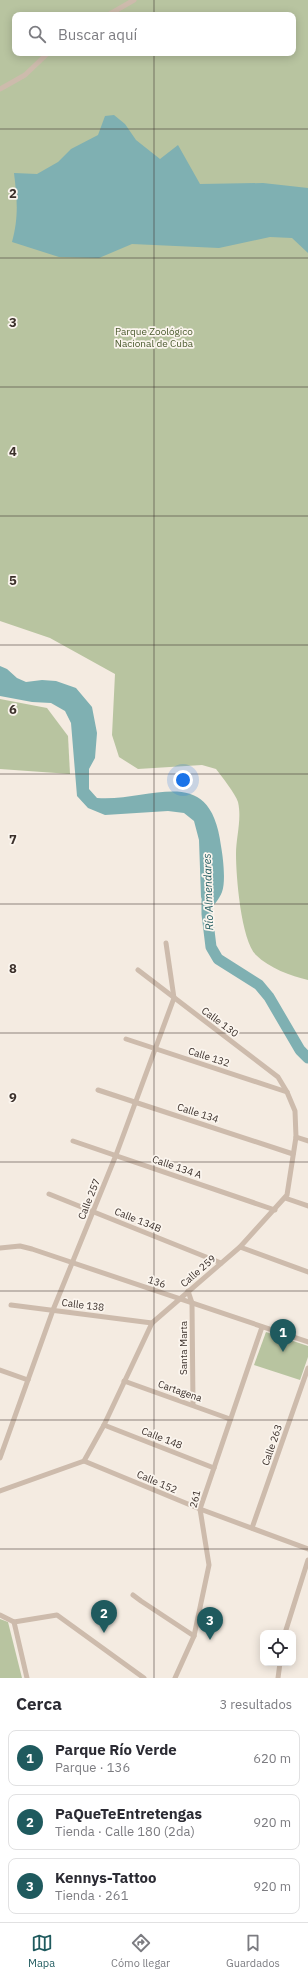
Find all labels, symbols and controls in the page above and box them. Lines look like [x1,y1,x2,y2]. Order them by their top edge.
search box [12,12,296,56]
icon: search [26,23,48,45]
text: Buscar aquí [58,25,137,44]
text: 2 [9,185,17,202]
text: 3 [9,314,17,331]
park label: Parque Zoológico Nacional de Cuba [115,325,194,350]
text: 4 [9,443,17,460]
text: 5 [9,572,17,589]
text: 6 [9,701,17,718]
your location [173,770,193,790]
text: 7 [9,831,17,848]
water label: Río Almendares [200,853,216,931]
text: 8 [9,960,17,977]
street label: Calle 130 [199,1004,241,1040]
street label: Calle 132 [187,1044,231,1070]
text: 9 [9,1089,17,1106]
street label: Calle 134 [176,1100,220,1126]
street label: Calle 134 A [151,1152,204,1182]
street label: Calle 257 [75,1177,103,1221]
street label: Calle 134B [113,1205,163,1235]
street label: Calle 259 [178,1252,218,1290]
street label: 136 [146,1273,168,1291]
street label: Calle 138 [61,1296,105,1314]
pin: 1 [270,1319,296,1352]
street label: Santa Marta [177,1320,190,1375]
street label: Cartagena [156,1377,204,1405]
street label: Calle 263 [259,1423,285,1467]
street label: Calle 148 [140,1424,184,1452]
street label: Calle 152 [135,1468,179,1496]
street label: 261 [187,1489,203,1509]
pin: 2 [91,1600,117,1633]
pin: 3 [197,1607,223,1640]
map controls [260,1630,296,1666]
button: locate [260,1630,296,1666]
text: Cerca [16,1693,62,1715]
text: 3 resultados [219,1696,292,1713]
text: Parque Río Verde [55,1740,177,1759]
text: 1 [26,1750,34,1767]
text: 620 m [253,1750,291,1767]
text: Parque · 136 [55,1759,130,1776]
text: PaQueTeEntretengas [55,1804,202,1823]
text: 2 [26,1814,34,1831]
text: 920 m [253,1814,291,1831]
text: Tienda · Calle 180 (2da) [55,1823,195,1840]
text: Kennys-Tattoo [55,1868,157,1887]
text: 3 [26,1878,34,1895]
text: 920 m [253,1878,291,1895]
text: Tienda · 261 [55,1887,128,1904]
tab: Mapa [28,1932,55,1970]
tab: Cómo llegar [111,1932,170,1970]
tab: Guardados [226,1932,280,1970]

